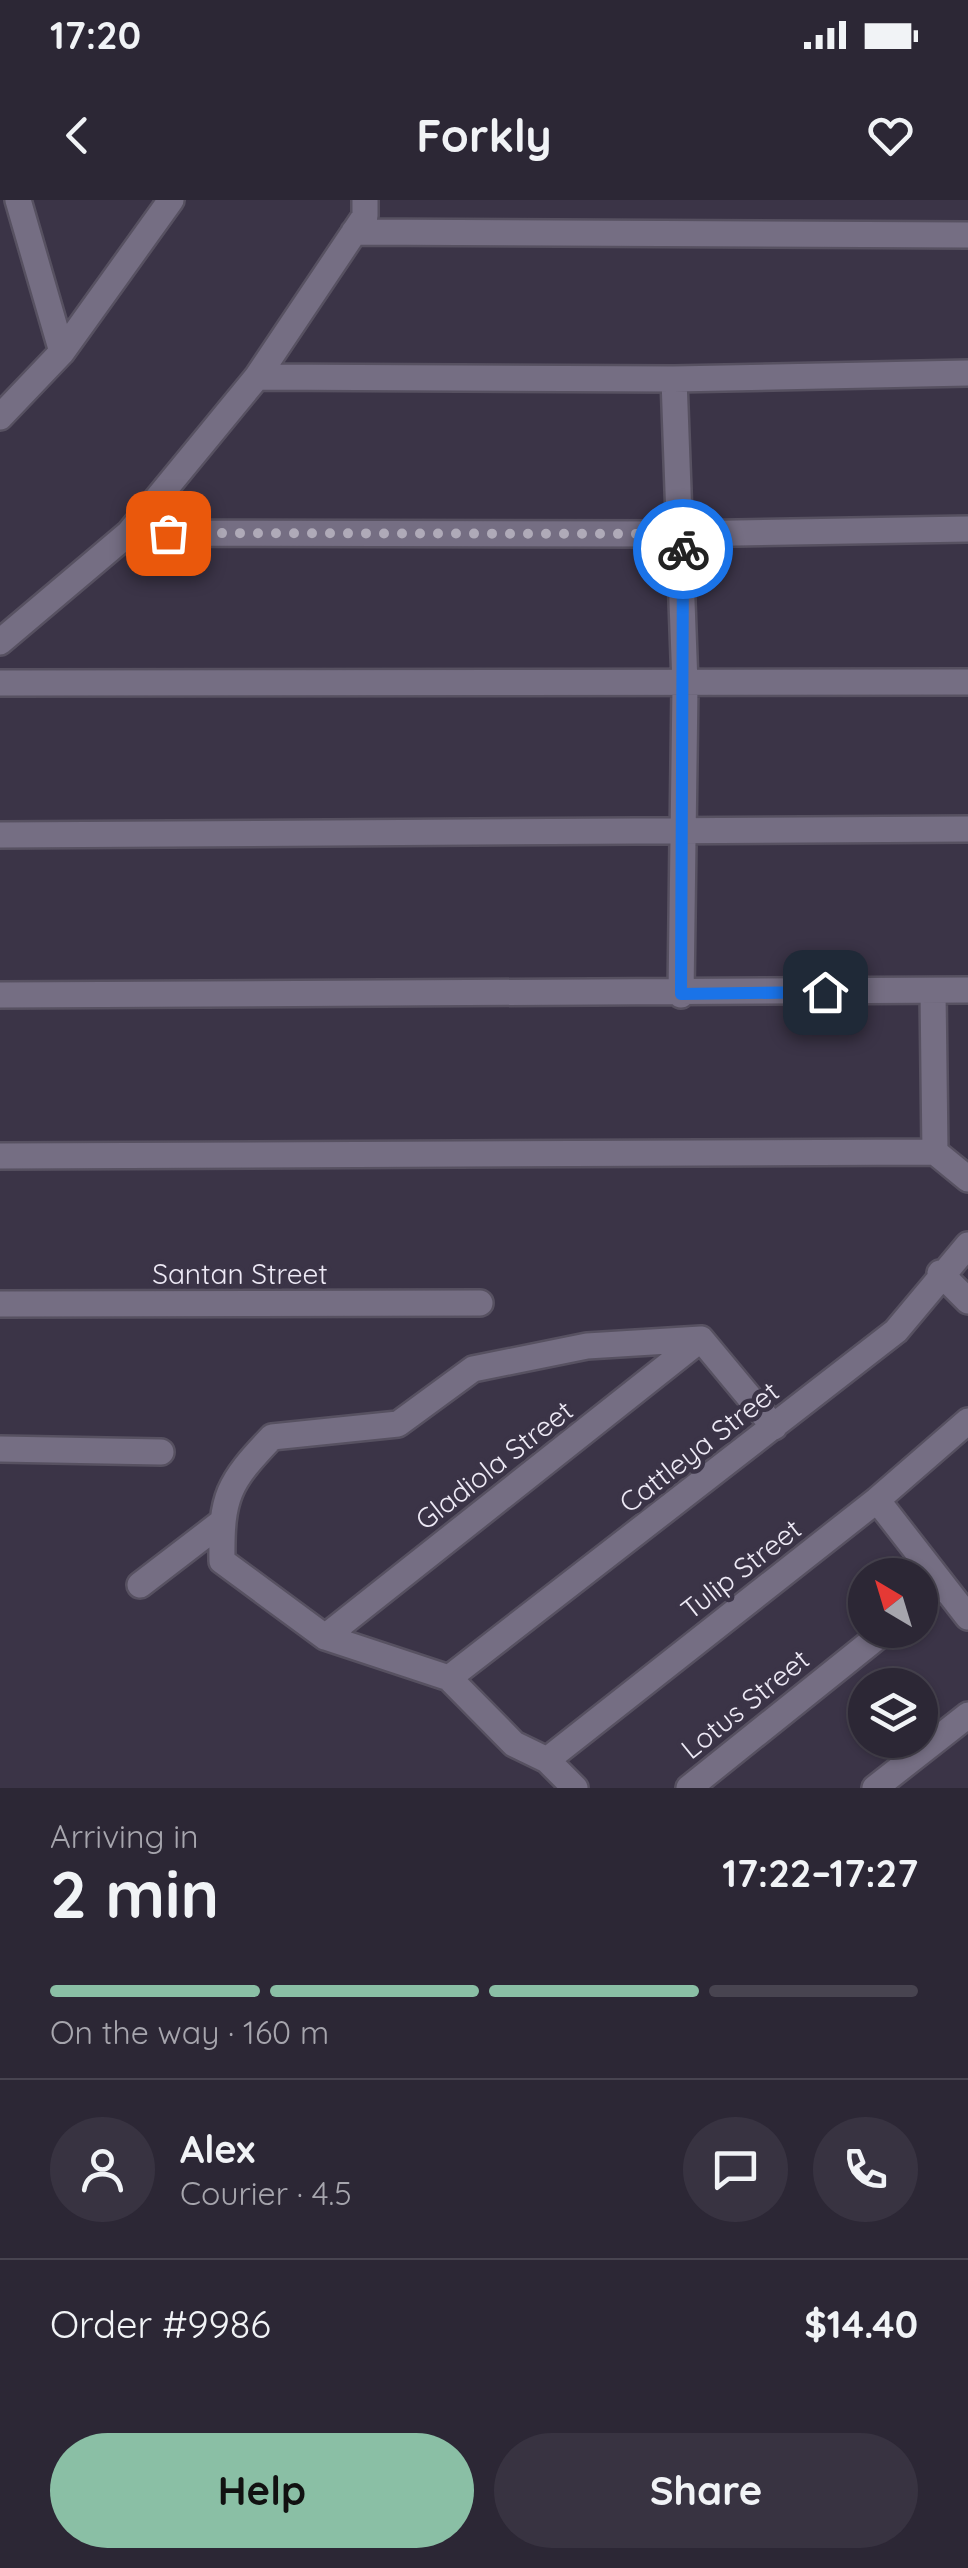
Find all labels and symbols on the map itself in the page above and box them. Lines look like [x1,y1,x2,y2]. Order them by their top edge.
pin [126,491,211,576]
courier [633,499,733,599]
pin [783,950,868,1035]
street label: Santan Street [152,1256,328,1291]
street label: Cattleya Street [612,1373,786,1520]
street label: Gladiola Street [408,1392,579,1537]
street label: Tulip Street [674,1511,808,1626]
north arrow [848,1558,938,1648]
street label: Lotus Street [674,1641,816,1766]

